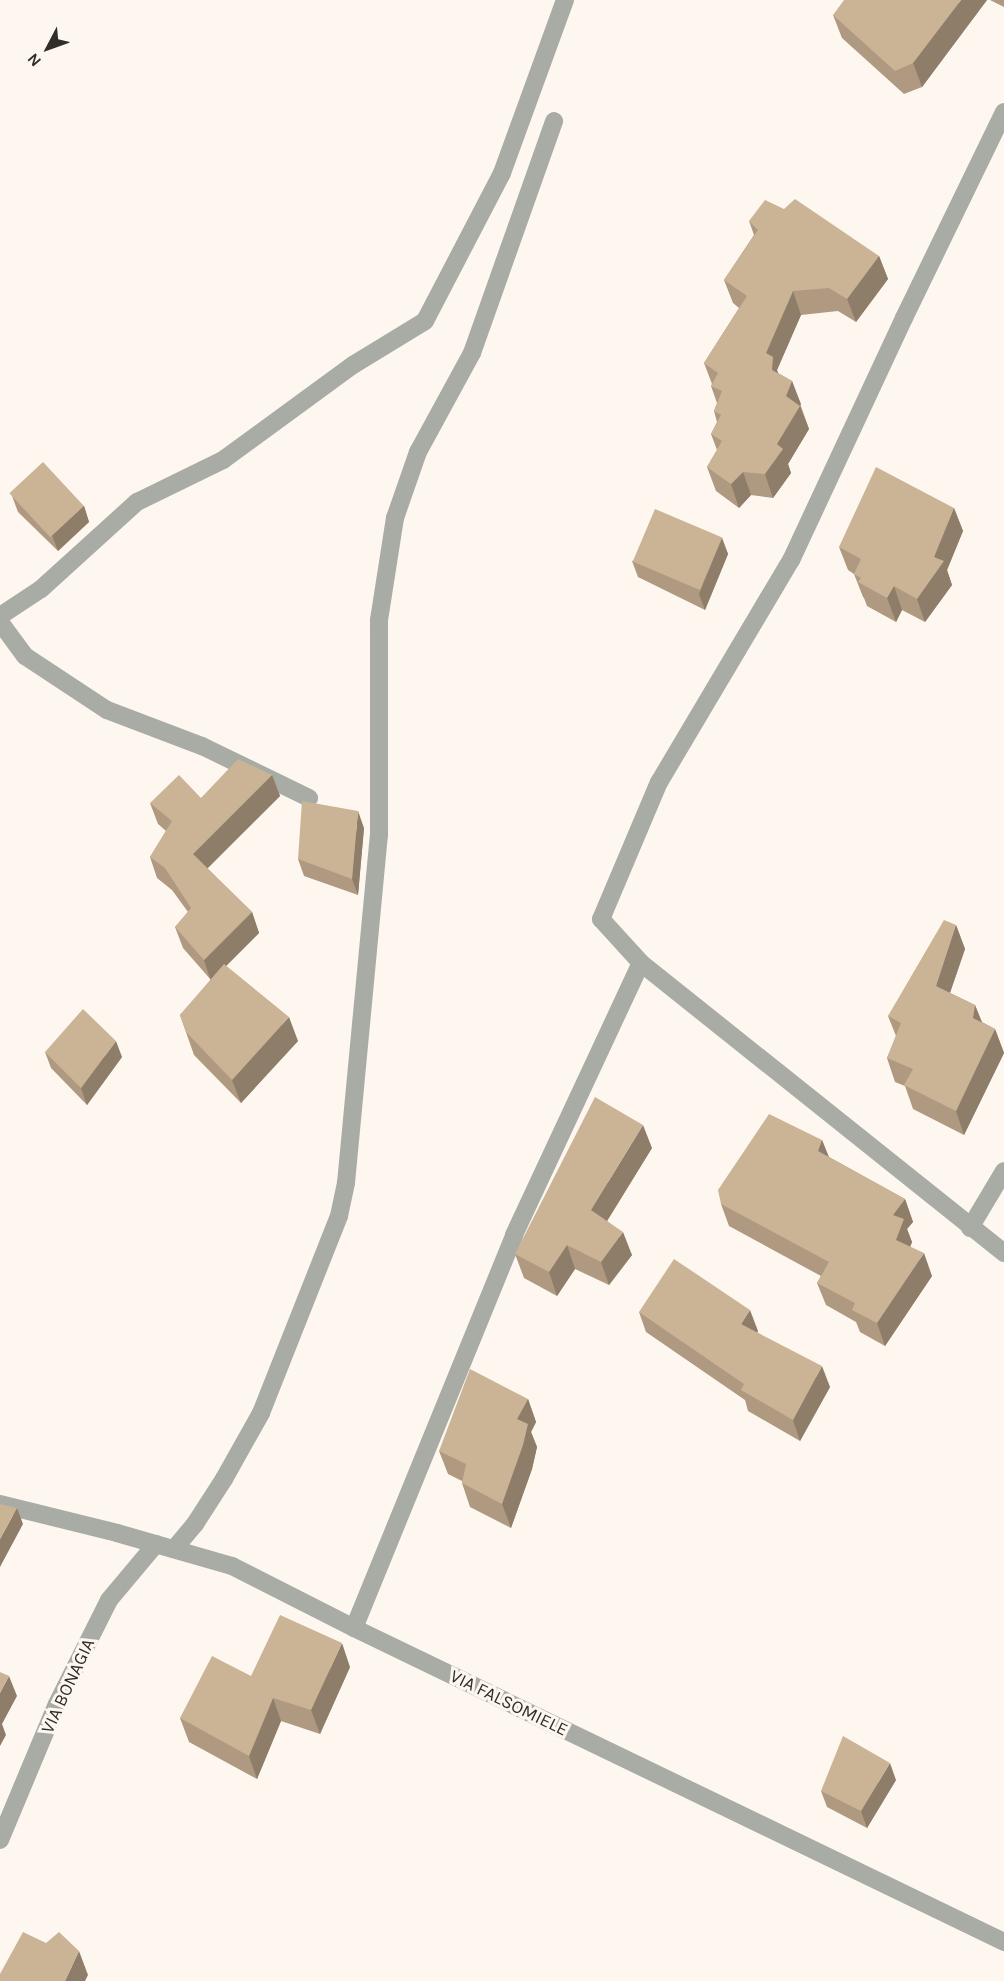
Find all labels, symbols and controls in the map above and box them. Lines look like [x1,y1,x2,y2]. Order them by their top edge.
north arrow [18,18,78,78]
text: N [23,50,45,71]
street label: VIA BONAGIA [37,1635,99,1737]
street label: VIA FALSOMIELE [447,1665,571,1741]

